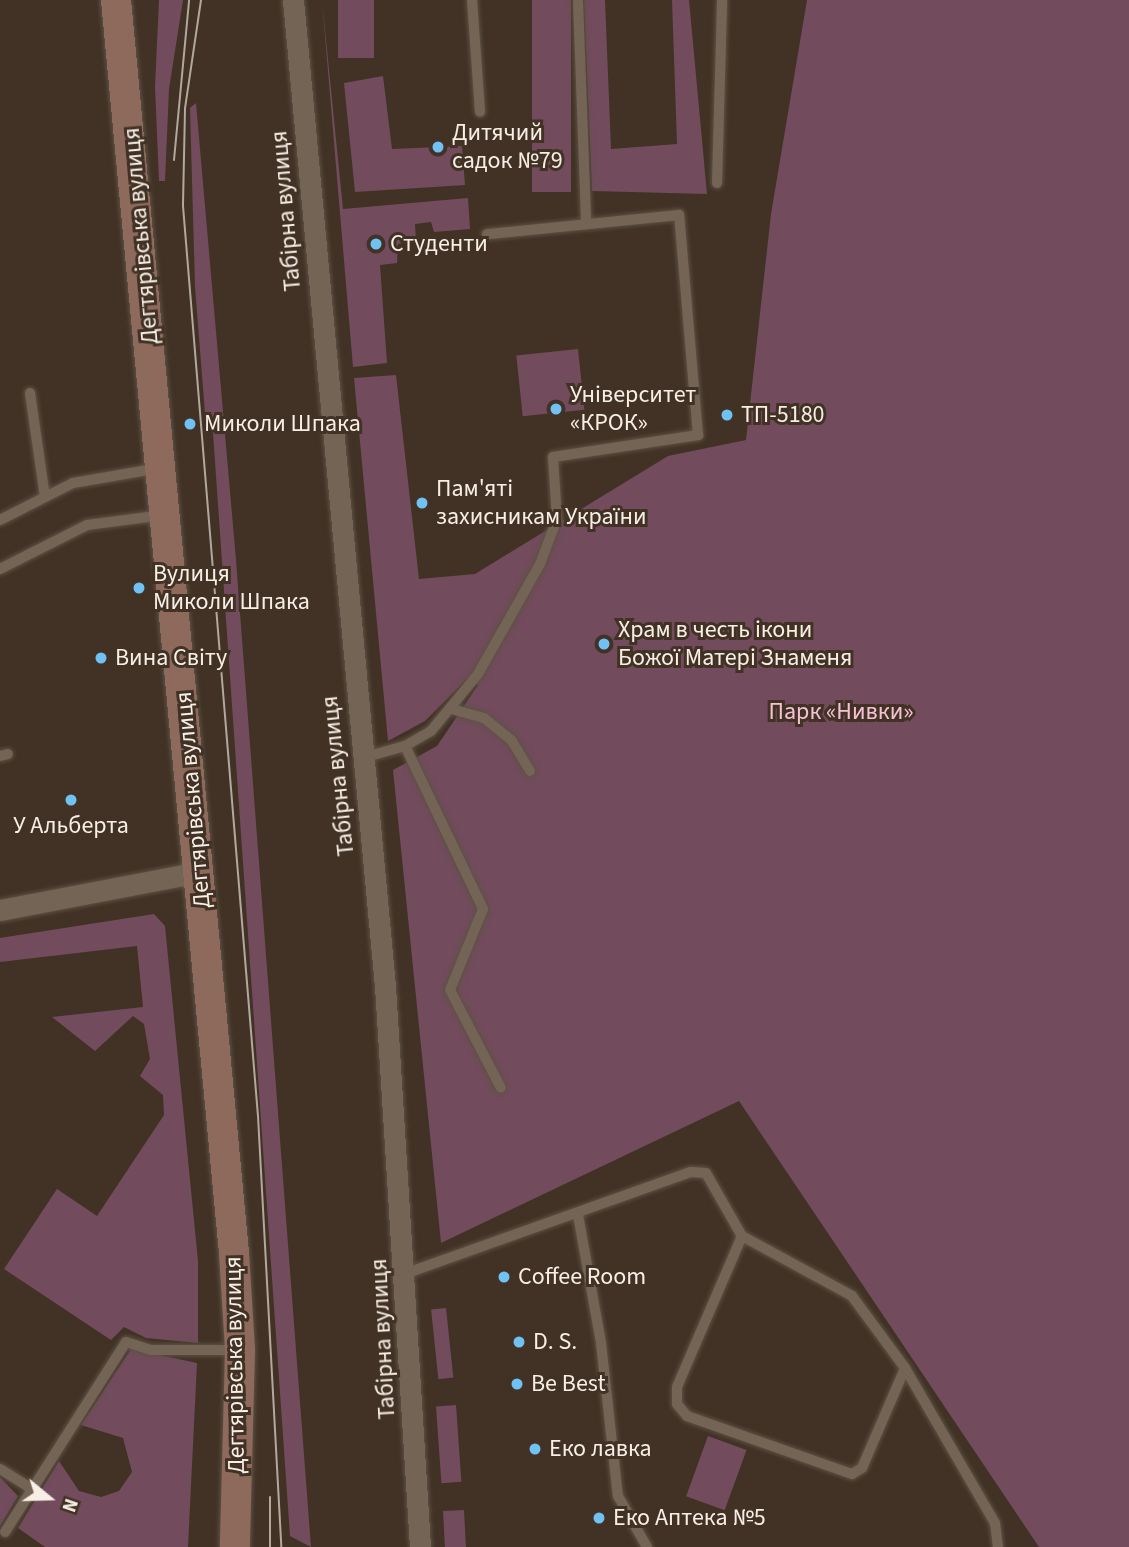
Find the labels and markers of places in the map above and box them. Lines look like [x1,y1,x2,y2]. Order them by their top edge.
place label: Дитячий садок №79 [452,119,563,175]
marker: Дитячий садок №79 [430,139,446,155]
place label: Студенти [390,230,488,258]
marker: Студенти [368,236,384,252]
place label: Університет «КРОК» [570,381,696,437]
marker: Університет «КРОК» [548,401,564,417]
place label: ТП-5180 [741,401,825,429]
marker: ТП-5180 [719,407,735,423]
place label: Миколи Шпака [204,410,361,438]
marker: Миколи Шпака [182,416,198,432]
place label: Пам'яті захисникам України [436,475,647,531]
marker: Пам'яті захисникам України [414,495,430,511]
place label: Вулиця Миколи Шпака [153,560,310,616]
marker: Вулиця Миколи Шпака [131,580,147,596]
place label: Храм в честь ікони Божої Матері Знаменя [618,616,852,672]
marker: Храм в честь ікони Божої Матері Знаменя [596,636,612,652]
place label: Вина Світу [115,644,227,672]
marker: Вина Світу [93,650,109,666]
marker: У Альберта [63,792,79,808]
place label: У Альберта [13,812,129,840]
place label: Coffee Room [518,1263,646,1291]
marker: Coffee Room [496,1269,512,1285]
place label: D. S. [533,1328,577,1356]
marker: D. S. [511,1334,527,1350]
place label: Be Best [531,1370,606,1398]
marker: Be Best [509,1376,525,1392]
place label: Еко лавка [549,1435,652,1463]
marker: Еко лавка [527,1441,543,1457]
place label: Еко Аптека №5 [613,1504,766,1532]
marker: Еко Аптека №5 [591,1510,607,1526]

